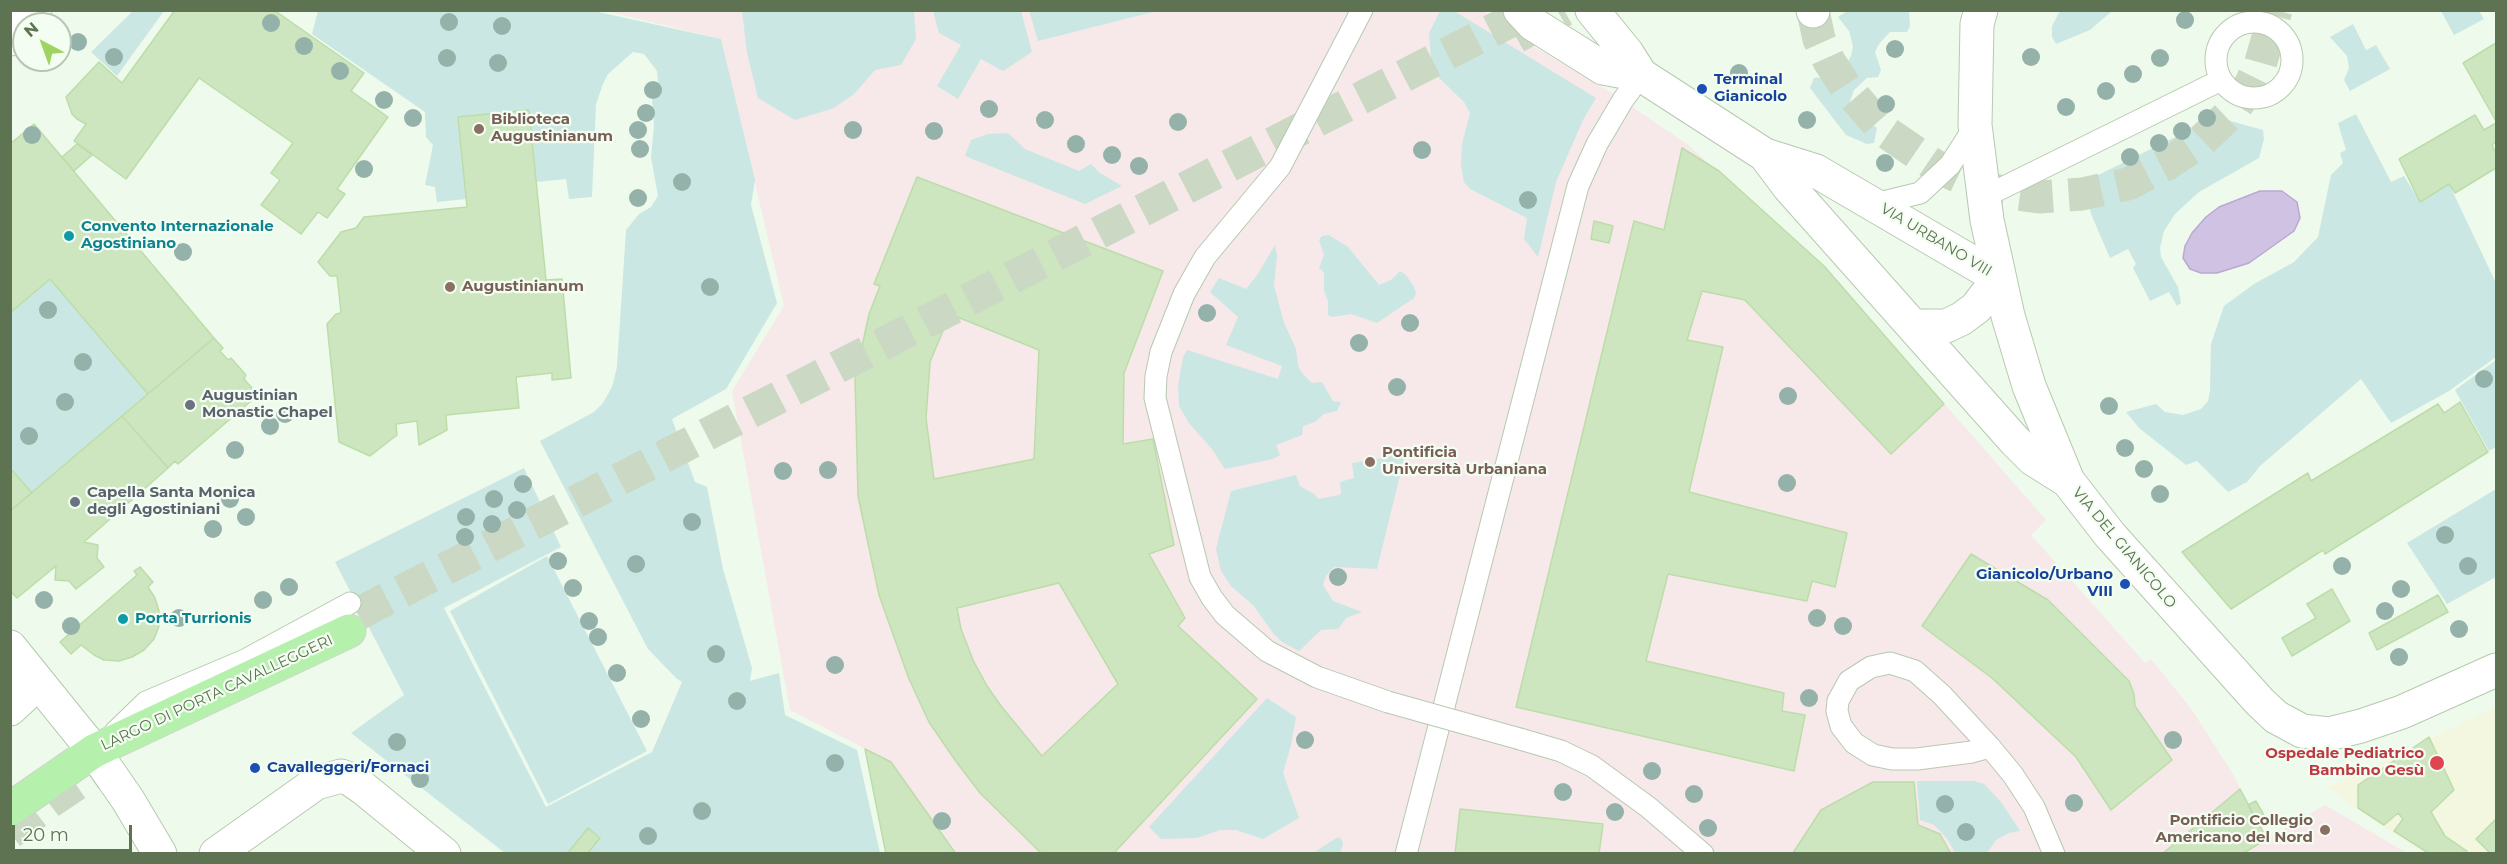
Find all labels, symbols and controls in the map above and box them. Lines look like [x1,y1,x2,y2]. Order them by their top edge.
north arrow [12,12,72,72]
text: N [20,18,42,41]
place label: Terminal Gianicolo [1714,71,1787,106]
marker: Terminal Gianicolo [1695,82,1709,96]
place label: Biblioteca Augustinianum [491,111,613,146]
marker: Biblioteca Augustinianum [472,122,486,136]
street label: VIA URBANO VIII [1877,200,1995,280]
place label: Convento Internazionale Agostiniano [81,218,274,253]
marker: Convento Internazionale Agostiniano [62,229,76,243]
place label: Augustinianum [462,278,584,296]
marker: Augustinianum [443,280,457,294]
place label: Augustinian Monastic Chapel [202,387,333,422]
marker: Augustinian Monastic Chapel [183,398,197,412]
place label: Pontificia Università Urbaniana [1382,444,1547,479]
marker: Pontificia Università Urbaniana [1363,455,1377,469]
place label: Capella Santa Monica degli Agostiniani [87,484,256,519]
street label: VIA DEL GIANICOLO [2068,484,2180,612]
marker: Capella Santa Monica degli Agostiniani [68,495,82,509]
place label: Gianicolo/Urbano VIII [1976,566,2113,601]
marker: Gianicolo/Urbano VIII [2118,577,2132,591]
place label: Porta Turrionis [135,610,251,628]
marker: Porta Turrionis [116,612,130,626]
street label: LARGO DI PORTA CAVALLEGGERI [98,631,336,755]
place label: Ospedale Pediatrico Bambino Gesù [2265,745,2424,780]
marker: Ospedale Pediatrico Bambino Gesù [2428,754,2446,772]
place label: Cavalleggeri/Fornaci [267,759,429,777]
marker: Cavalleggeri/Fornaci [248,761,262,775]
place label: Pontificio Collegio Americano del Nord [2155,812,2313,847]
scale bar [15,813,135,851]
marker: Pontificio Collegio Americano del Nord [2318,823,2332,837]
text: 20 m [23,824,69,846]

